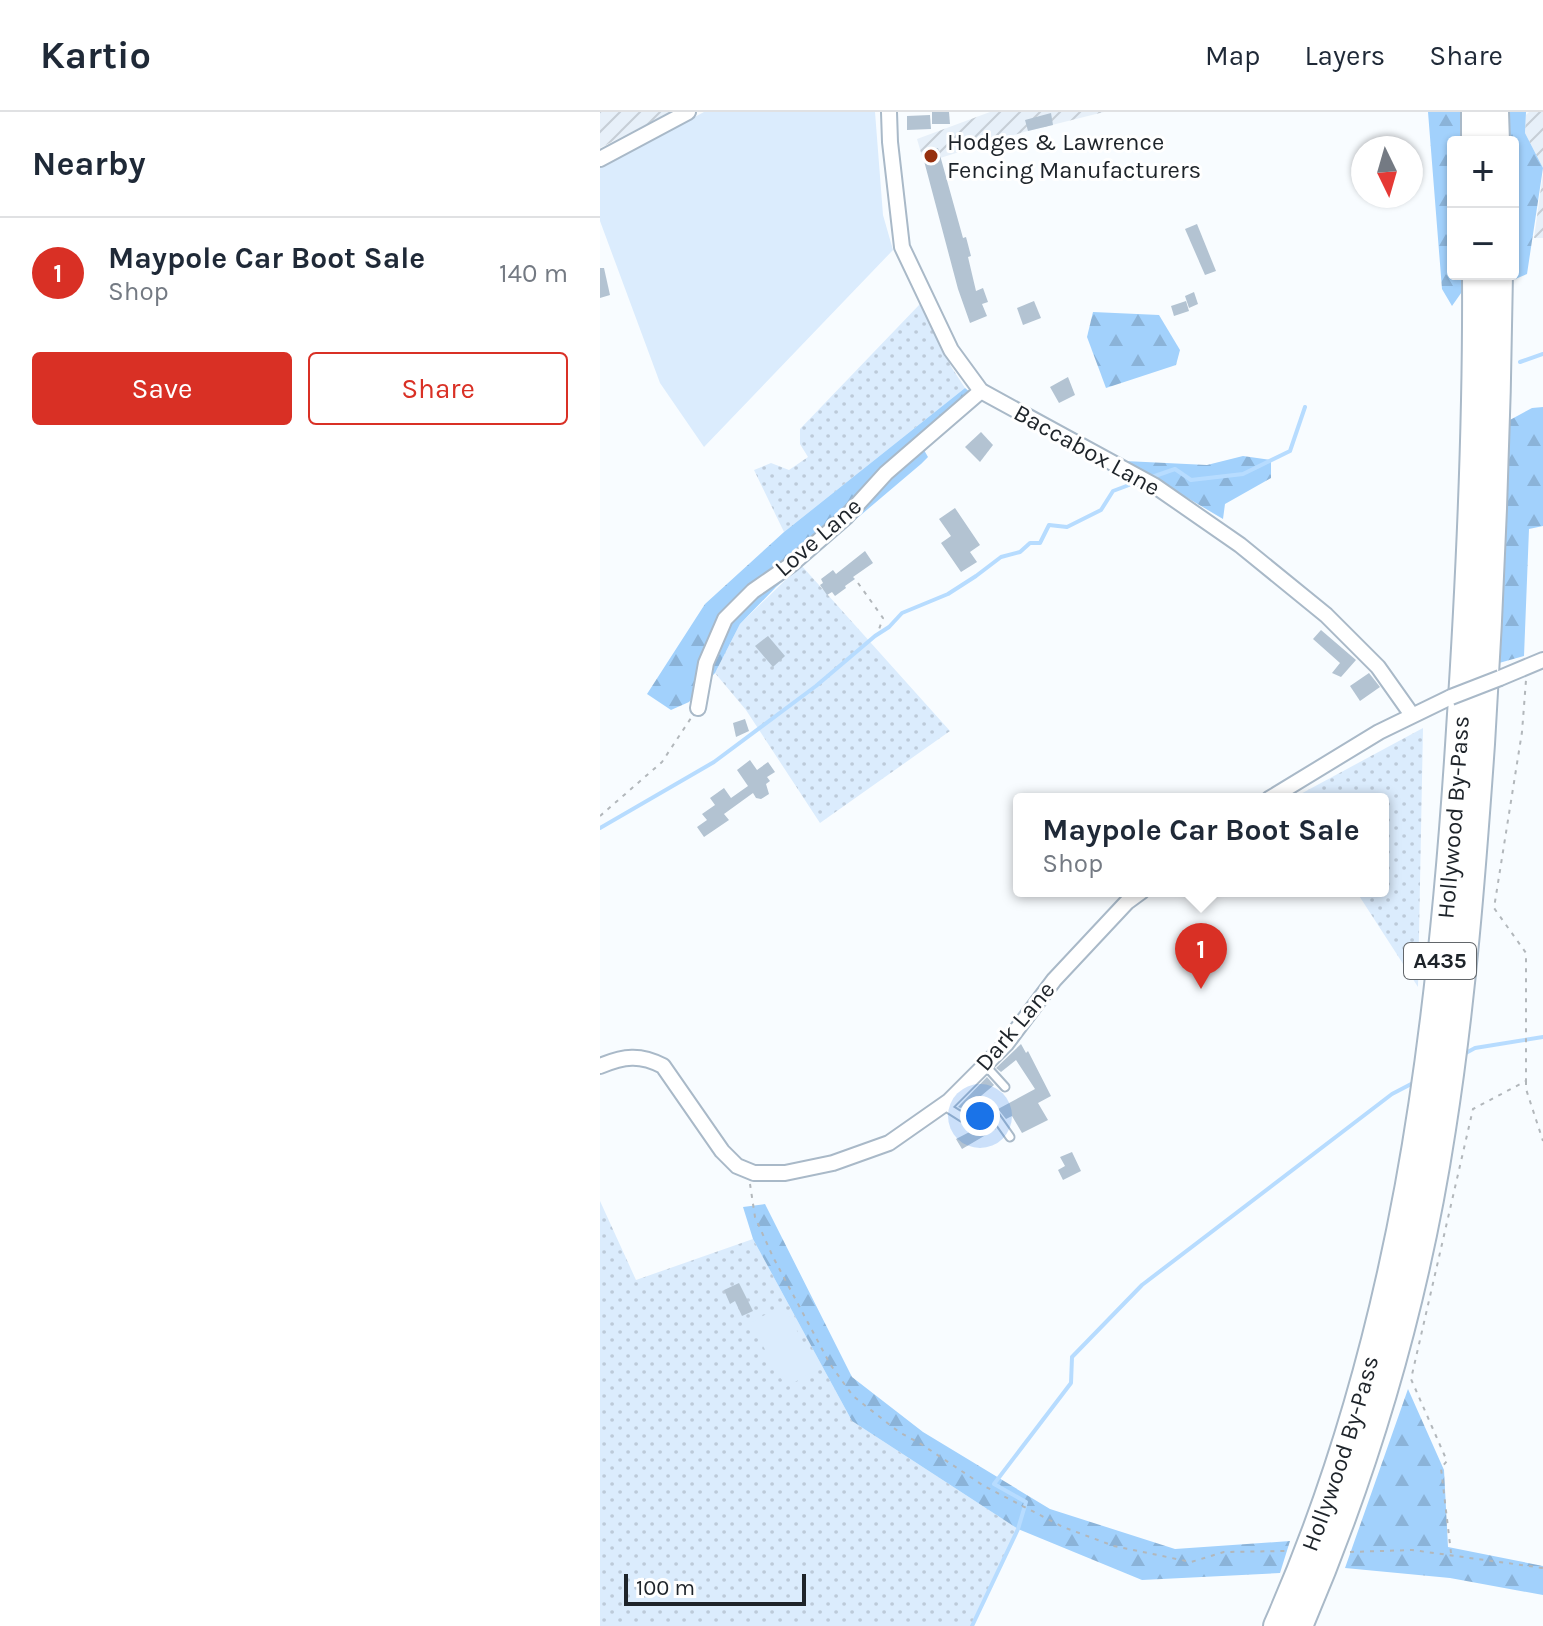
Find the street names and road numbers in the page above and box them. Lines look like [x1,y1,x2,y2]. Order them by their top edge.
street label: Baccabox Lane [1009,398,1165,502]
street label: Love Lane [769,492,867,582]
street label: Hollywood By-Pass [1431,715,1475,920]
road number: A435 [1404,943,1476,979]
street label: Dark Lane [969,976,1061,1076]
street label: Hollywood By-Pass [1295,1353,1384,1555]

